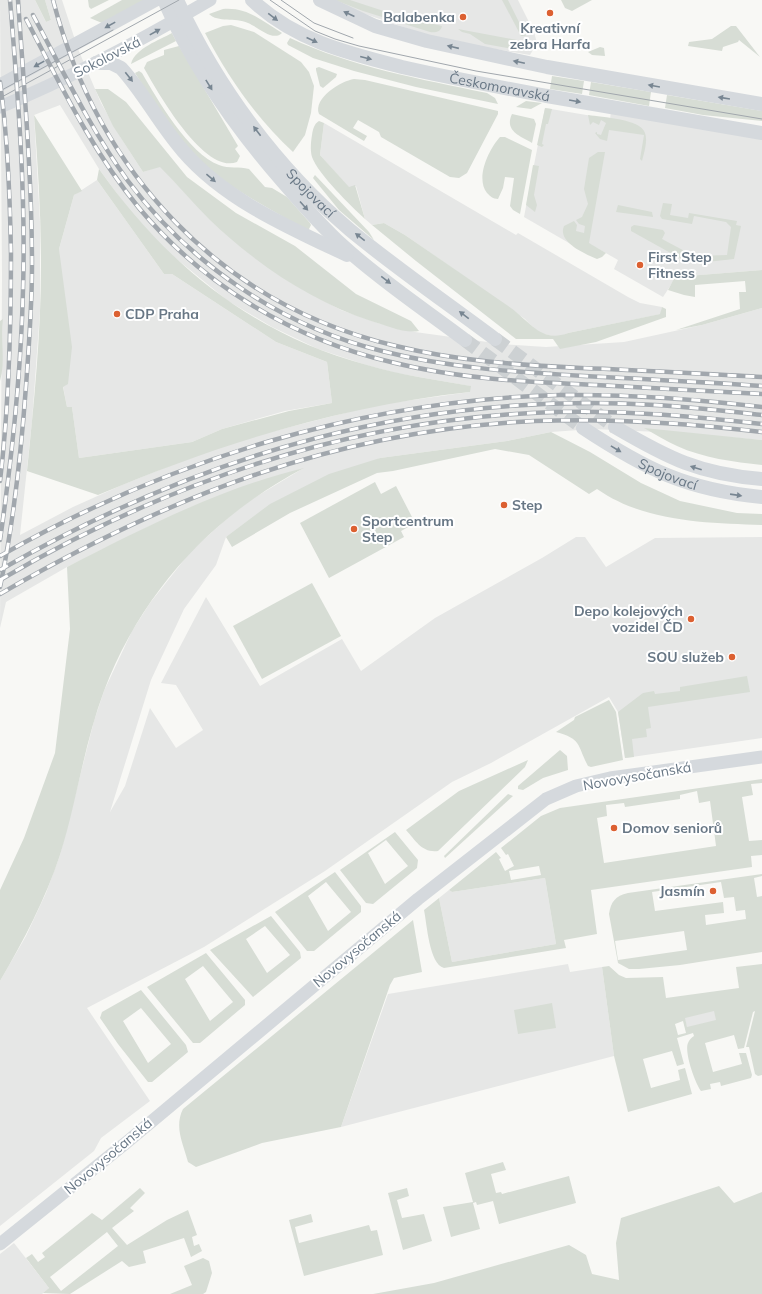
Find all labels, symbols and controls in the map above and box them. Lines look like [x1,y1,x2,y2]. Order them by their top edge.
place label: Balabenka [383,8,455,26]
marker: Kreativní zebra Harfa [545,8,555,18]
one-way arrow [343,11,355,17]
marker: Balabenka [458,12,468,22]
one-way arrow [267,13,278,22]
place label: Kreativní zebra Harfa [510,19,590,53]
one-way arrow [104,22,115,29]
one-way arrow [149,28,161,35]
street label: Sokolovská [70,32,144,82]
one-way arrow [306,37,318,43]
one-way arrow [446,43,459,49]
one-way arrow [360,55,372,61]
one-way arrow [513,58,525,64]
one-way arrow [33,60,45,67]
street label: Českomoravská [448,68,552,105]
one-way arrow [124,72,133,83]
one-way arrow [206,79,213,91]
one-way arrow [648,83,660,89]
one-way arrow [718,95,730,101]
one-way arrow [569,98,582,104]
one-way arrow [253,126,261,137]
street label: Spojovací [282,165,339,222]
one-way arrow [205,173,216,182]
one-way arrow [299,201,309,211]
one-way arrow [354,233,365,241]
place label: First Step Fitness [648,248,712,282]
marker: First Step Fitness [635,260,645,270]
one-way arrow [380,276,391,284]
place label: CDP Praha [125,305,199,323]
marker: CDP Praha [112,309,122,319]
one-way arrow [458,311,469,320]
one-way arrow [610,446,622,453]
street label: Spojovací [635,454,700,494]
one-way arrow [690,465,702,471]
one-way arrow [730,492,742,498]
place label: Step [512,496,543,514]
marker: Step [499,500,509,510]
place label: Sportcentrum Step [362,512,454,546]
marker: Sportcentrum Step [349,524,359,534]
place label: Depo kolejových vozidel ČD [574,602,683,636]
marker: Depo kolejových vozidel ČD [686,614,696,624]
place label: SOU služeb [647,648,724,666]
marker: SOU služeb [727,652,737,662]
street label: Novovysočanská [582,758,692,794]
place label: Domov seniorů [622,819,722,837]
marker: Domov seniorů [609,823,619,833]
place label: Jasmín [660,882,705,900]
marker: Jasmín [708,886,718,896]
street label: Novovysočanská [309,907,405,991]
street label: Novovysočanská [60,1114,156,1198]

